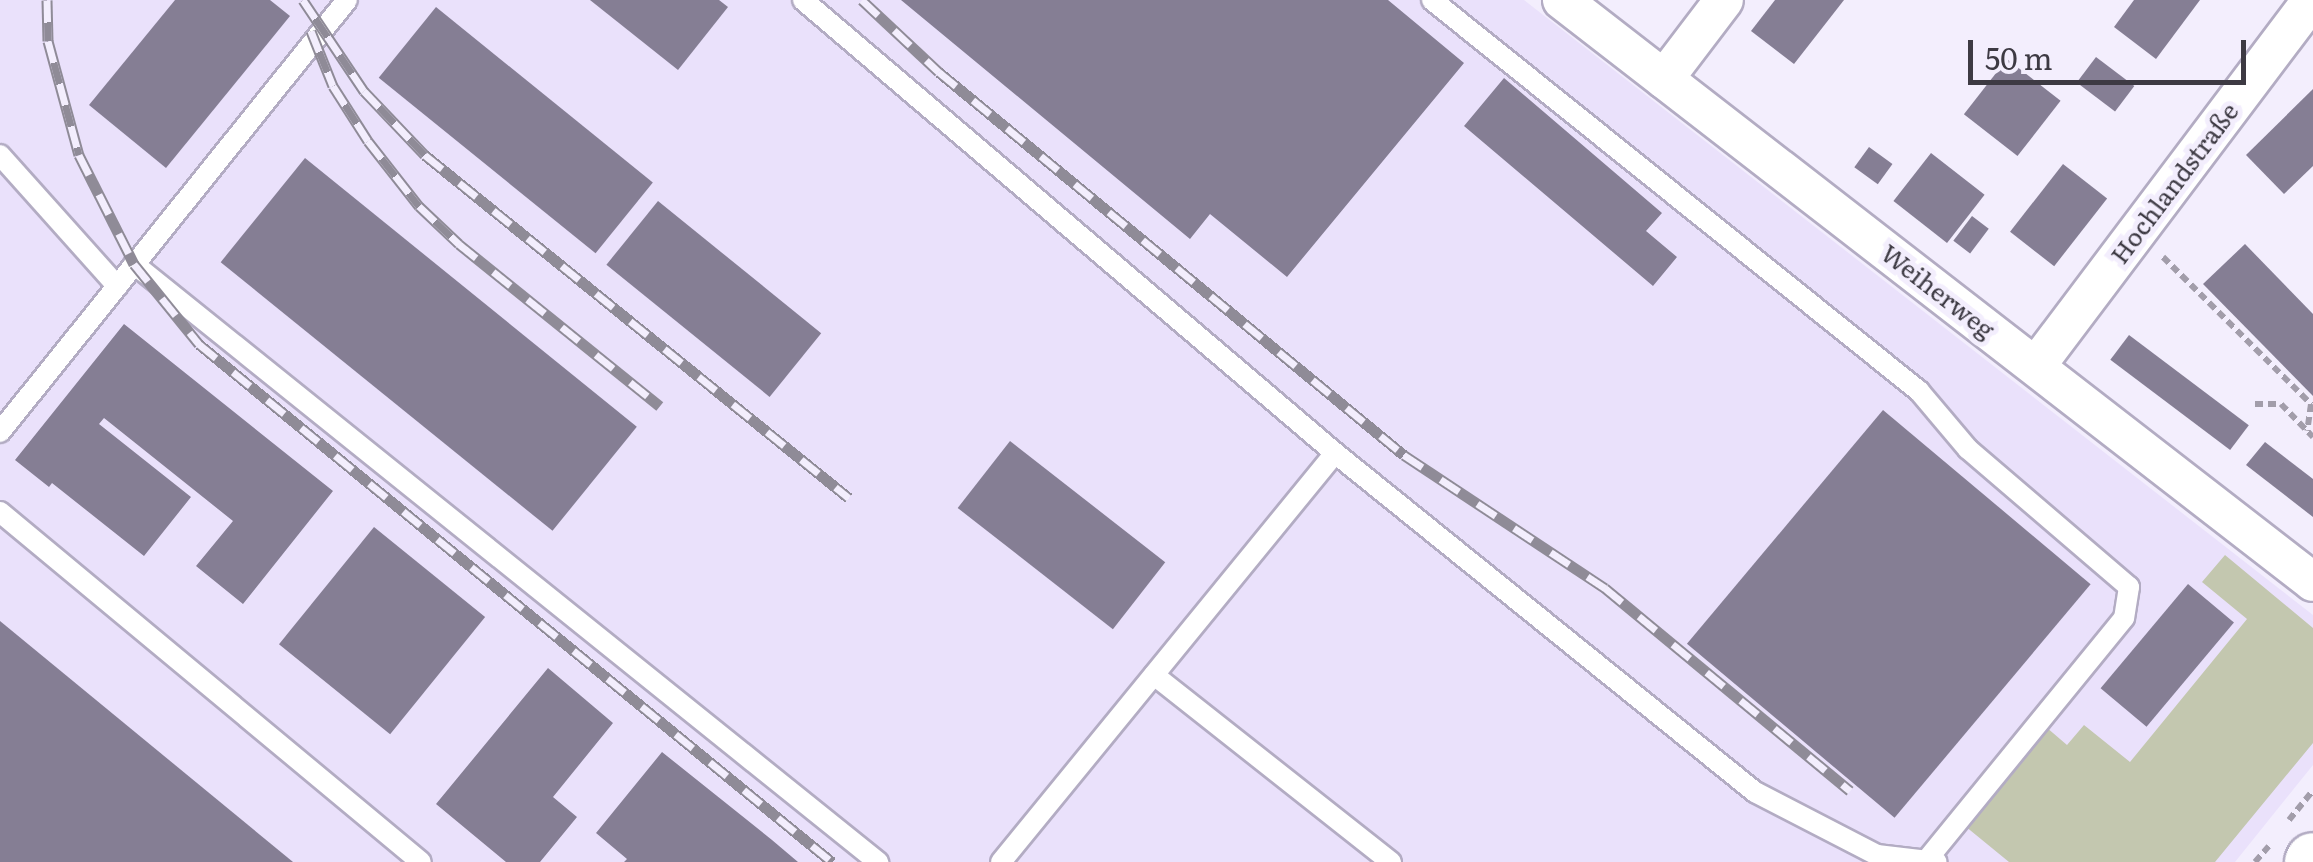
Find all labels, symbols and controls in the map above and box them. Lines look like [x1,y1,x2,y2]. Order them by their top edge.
scale bar [1973,20,2250,82]
text: 50 m [1985,35,2053,79]
street label: Hochlandstraße [2104,97,2244,269]
street label: Weiherweg [1875,238,2001,344]

